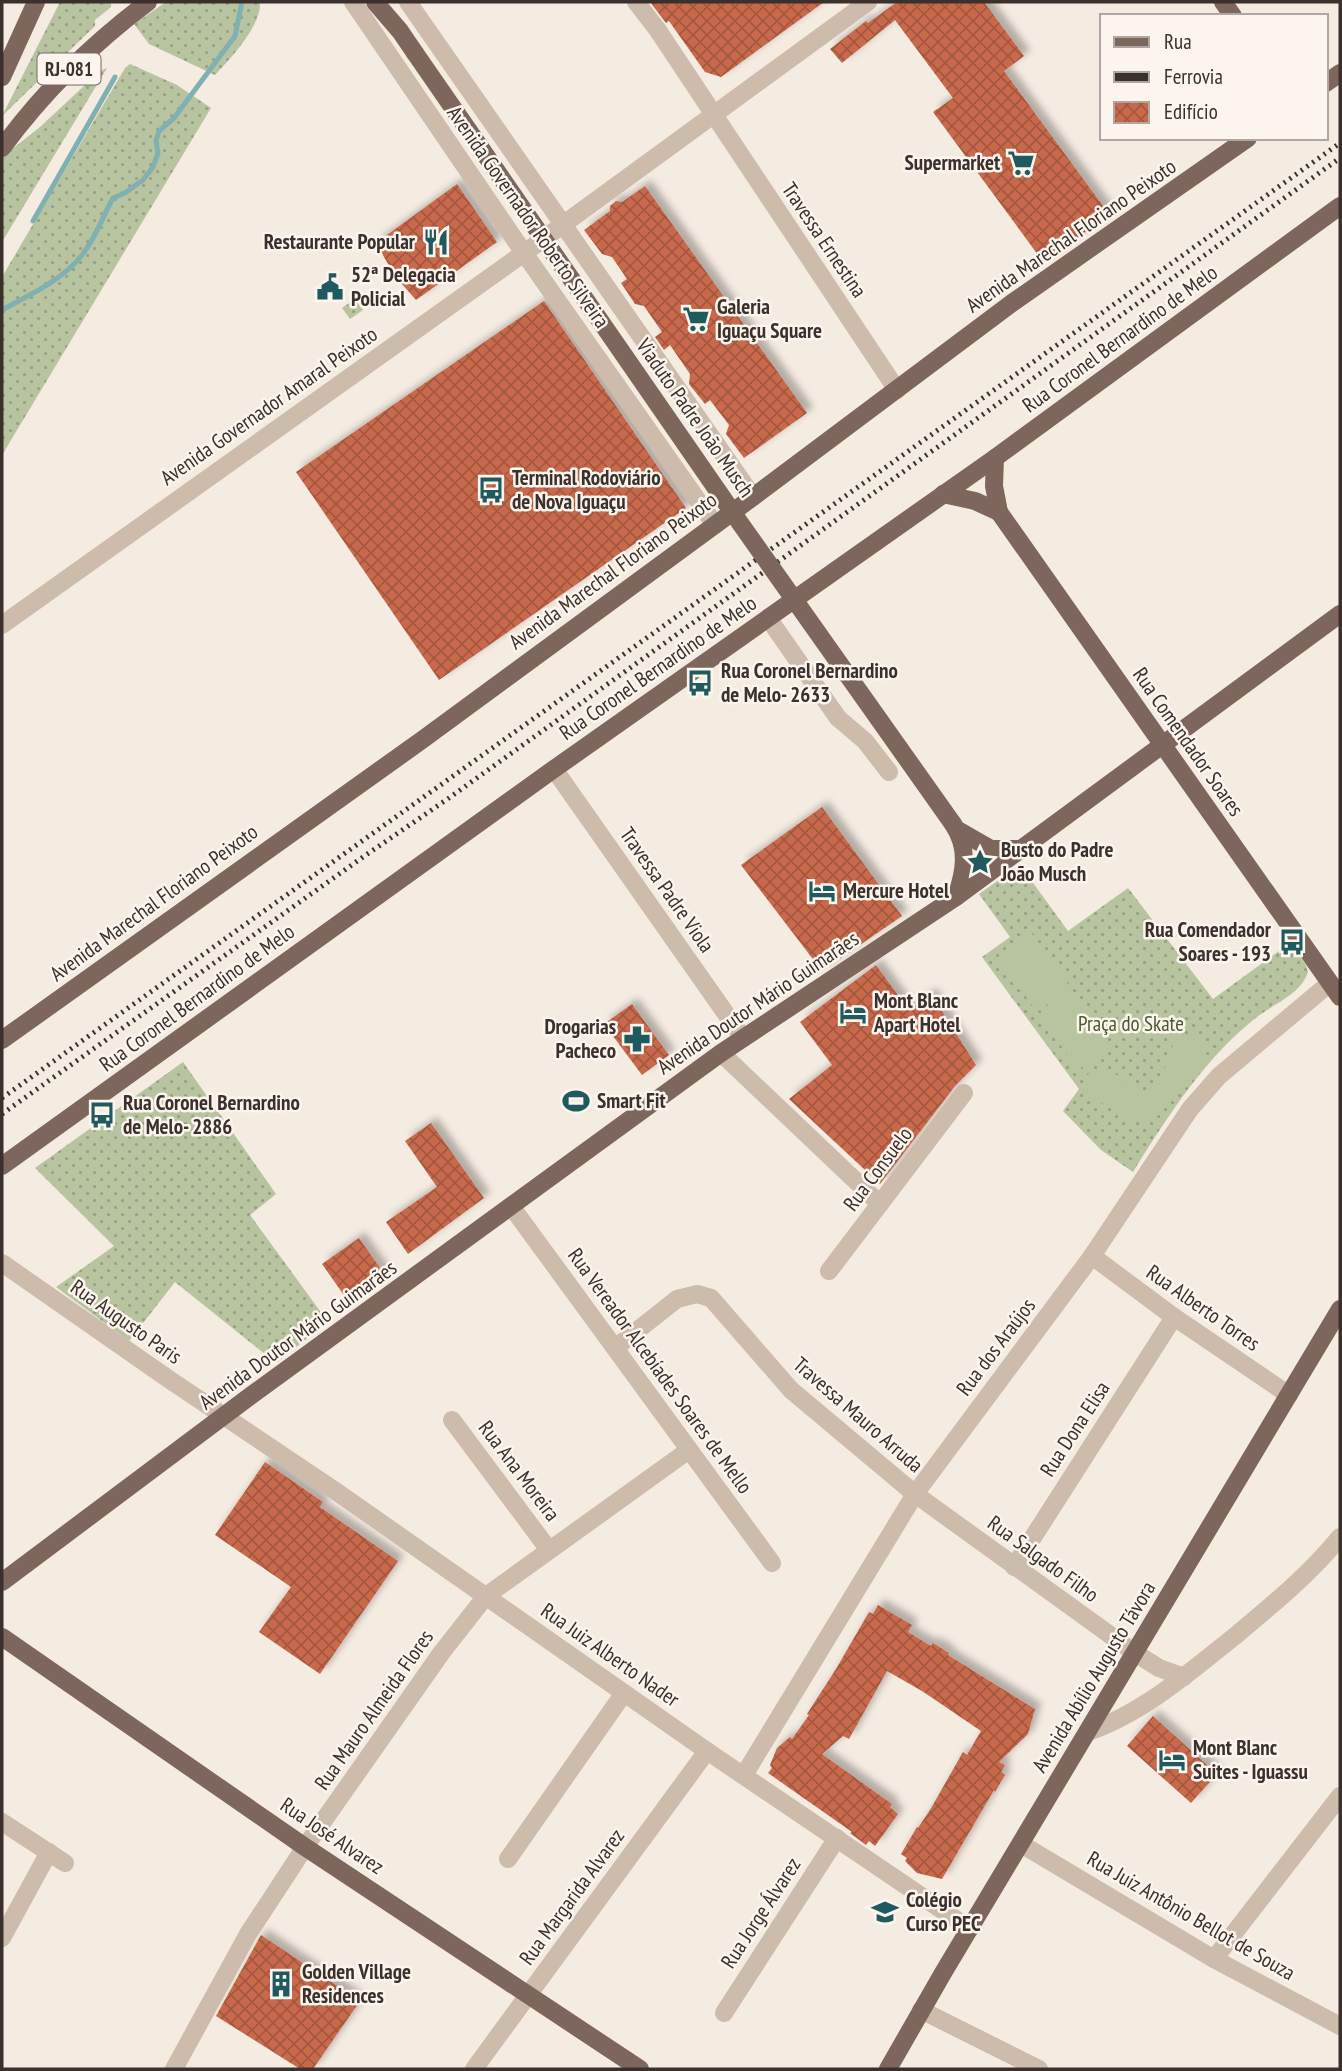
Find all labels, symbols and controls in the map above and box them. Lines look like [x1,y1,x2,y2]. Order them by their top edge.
legend [1100,14,1328,140]
text: Rua [1164,28,1192,55]
road number: RJ-081 [38,54,100,85]
text: Ferrovia [1164,63,1223,90]
text: Edifício [1164,98,1218,125]
street label: Avenida Governador Roberto Silveira [441,100,615,333]
supermarket icon: Supermarket [1006,148,1036,178]
place label: Supermarket [905,149,1000,176]
street label: Avenida Marechal Floriano Peixoto [960,153,1181,318]
street label: Travessa Ernestina [776,177,873,303]
restaurant icon: Restaurante Popular [421,227,451,257]
place label: Restaurante Popular [264,228,416,255]
street label: Rua Coronel Bernardino de Melo [1017,259,1223,418]
place label: 52ª Delegacia Policial [351,261,456,312]
public building icon: 52ª Delegacia Policial [315,272,345,302]
place label: Galeria Iguaçu Square [717,293,822,344]
supermarket icon: Galeria Iguaçu Square [681,304,711,334]
street label: Avenida Governador Amaral Peixoto [155,320,382,491]
street label: Viaduto Padre João Musch [630,332,760,502]
place label: Terminal Rodoviário de Nova Iguaçu [512,464,661,515]
bus stop icon: Terminal Rodoviário de Nova Iguaçu [476,475,506,505]
street label: Avenida Marechal Floriano Peixoto [503,486,722,655]
street label: Rua Coronel Bernardino de Melo [554,589,762,746]
place label: Rua Coronel Bernardino de Melo- 2633 [721,657,898,708]
street label: Rua Comendador Soares [1127,662,1250,821]
bus stop icon: Rua Coronel Bernardino de Melo- 2633 [685,668,715,698]
street label: Avenida Marechal Floriano Peixoto [44,818,263,987]
street label: Travessa Padre Viola [614,822,721,958]
place label: Busto do Padre João Musch [1000,836,1113,887]
place icon: Busto do Padre João Musch [965,847,995,877]
hotel icon: Mercure Hotel [807,876,837,906]
place label: Mercure Hotel [843,877,950,904]
place label: Rua Comendador Soares - 193 [1145,916,1272,967]
street label: Rua Coronel Bernardino de Melo [94,918,300,1077]
street label: Avenida Doutor Mário Guimarães [652,925,864,1080]
bus stop icon: Rua Comendador Soares - 193 [1277,927,1307,957]
place label: Mont Blanc Apart Hotel [873,987,961,1038]
hotel icon: Mont Blanc Apart Hotel [838,998,868,1028]
park label: Praça do Skate [1078,1010,1184,1037]
place label: Drogarias Pacheco [544,1013,616,1064]
pharmacy icon: Drogarias Pacheco [622,1024,652,1054]
sports icon: Smart Fit [561,1086,591,1116]
place label: Smart Fit [597,1087,666,1114]
place label: Rua Coronel Bernardino de Melo- 2886 [123,1089,300,1140]
bus stop icon: Rua Coronel Bernardino de Melo- 2886 [87,1100,117,1130]
street label: Rua Consuelo [837,1121,918,1216]
street label: Rua Vereador Alcebíades Soares de Mello [562,1243,759,1499]
street label: Avenida Doutor Mário Guimarães [194,1254,402,1415]
street label: Rua Alberto Torres [1141,1259,1265,1357]
street label: Rua Augusto Paris [65,1273,187,1370]
street label: Rua dos Araújos [950,1293,1041,1401]
street label: Travessa Mauro Arruda [788,1351,929,1478]
street label: Rua Dona Elisa [1034,1376,1115,1481]
street label: Rua Ana Moreira [473,1415,566,1526]
street label: Rua Salgado Filho [982,1509,1104,1608]
street label: Avenida Abílio Augusto Távora [1026,1576,1161,1777]
street label: Rua Juiz Alberto Nader [536,1597,685,1713]
street label: Rua Mauro Almeida Flores [308,1624,439,1795]
place label: Mont Blanc Suites - Iguassu [1193,1734,1308,1785]
hotel icon: Mont Blanc Suites - Iguassu [1157,1745,1187,1775]
street label: Rua José Alvarez [275,1791,389,1880]
street label: Rua Margarida Alvarez [513,1823,630,1970]
street label: Rua Juiz Antônio Bellot de Souza [1082,1845,1300,1986]
street label: Rua Jorge Álvarez [715,1852,806,1973]
place label: Colégio Curso PEC [906,1886,981,1937]
school or university icon: Colégio Curso PEC [870,1897,900,1927]
place label: Golden Village Residences [302,1958,411,2009]
building icon: Golden Village Residences [266,1969,296,1999]

